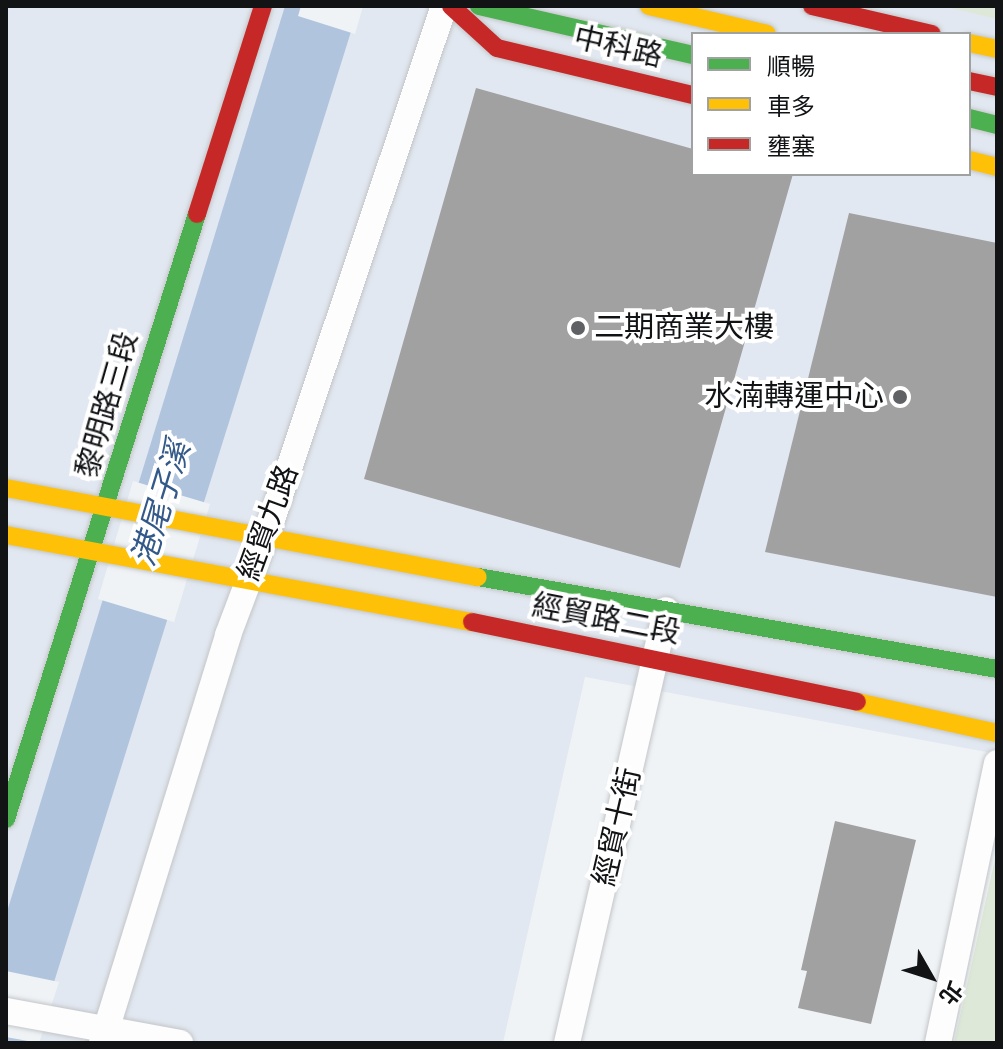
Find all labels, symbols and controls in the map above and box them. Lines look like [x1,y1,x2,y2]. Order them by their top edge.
street label: 中科路 [570,20,666,76]
legend [691,32,971,176]
text: 順暢 [767,53,815,82]
text: 車多 [767,93,815,122]
text: 壅塞 [767,133,815,162]
place label: 二期商業大樓 [594,310,774,346]
marker: 二期商業大樓 [569,319,587,337]
street label: 黎明路三段 [70,328,146,482]
place label: 水湳轉運中心 [704,379,884,415]
marker: 水湳轉運中心 [891,388,909,406]
water label: 港尾子溪 [126,437,200,571]
street label: 經貿九路 [232,460,306,586]
street label: 經貿路二段 [529,588,683,652]
street label: 經貿十街 [587,764,649,890]
north arrow [891,937,971,1017]
text: 北 [933,975,967,1009]

